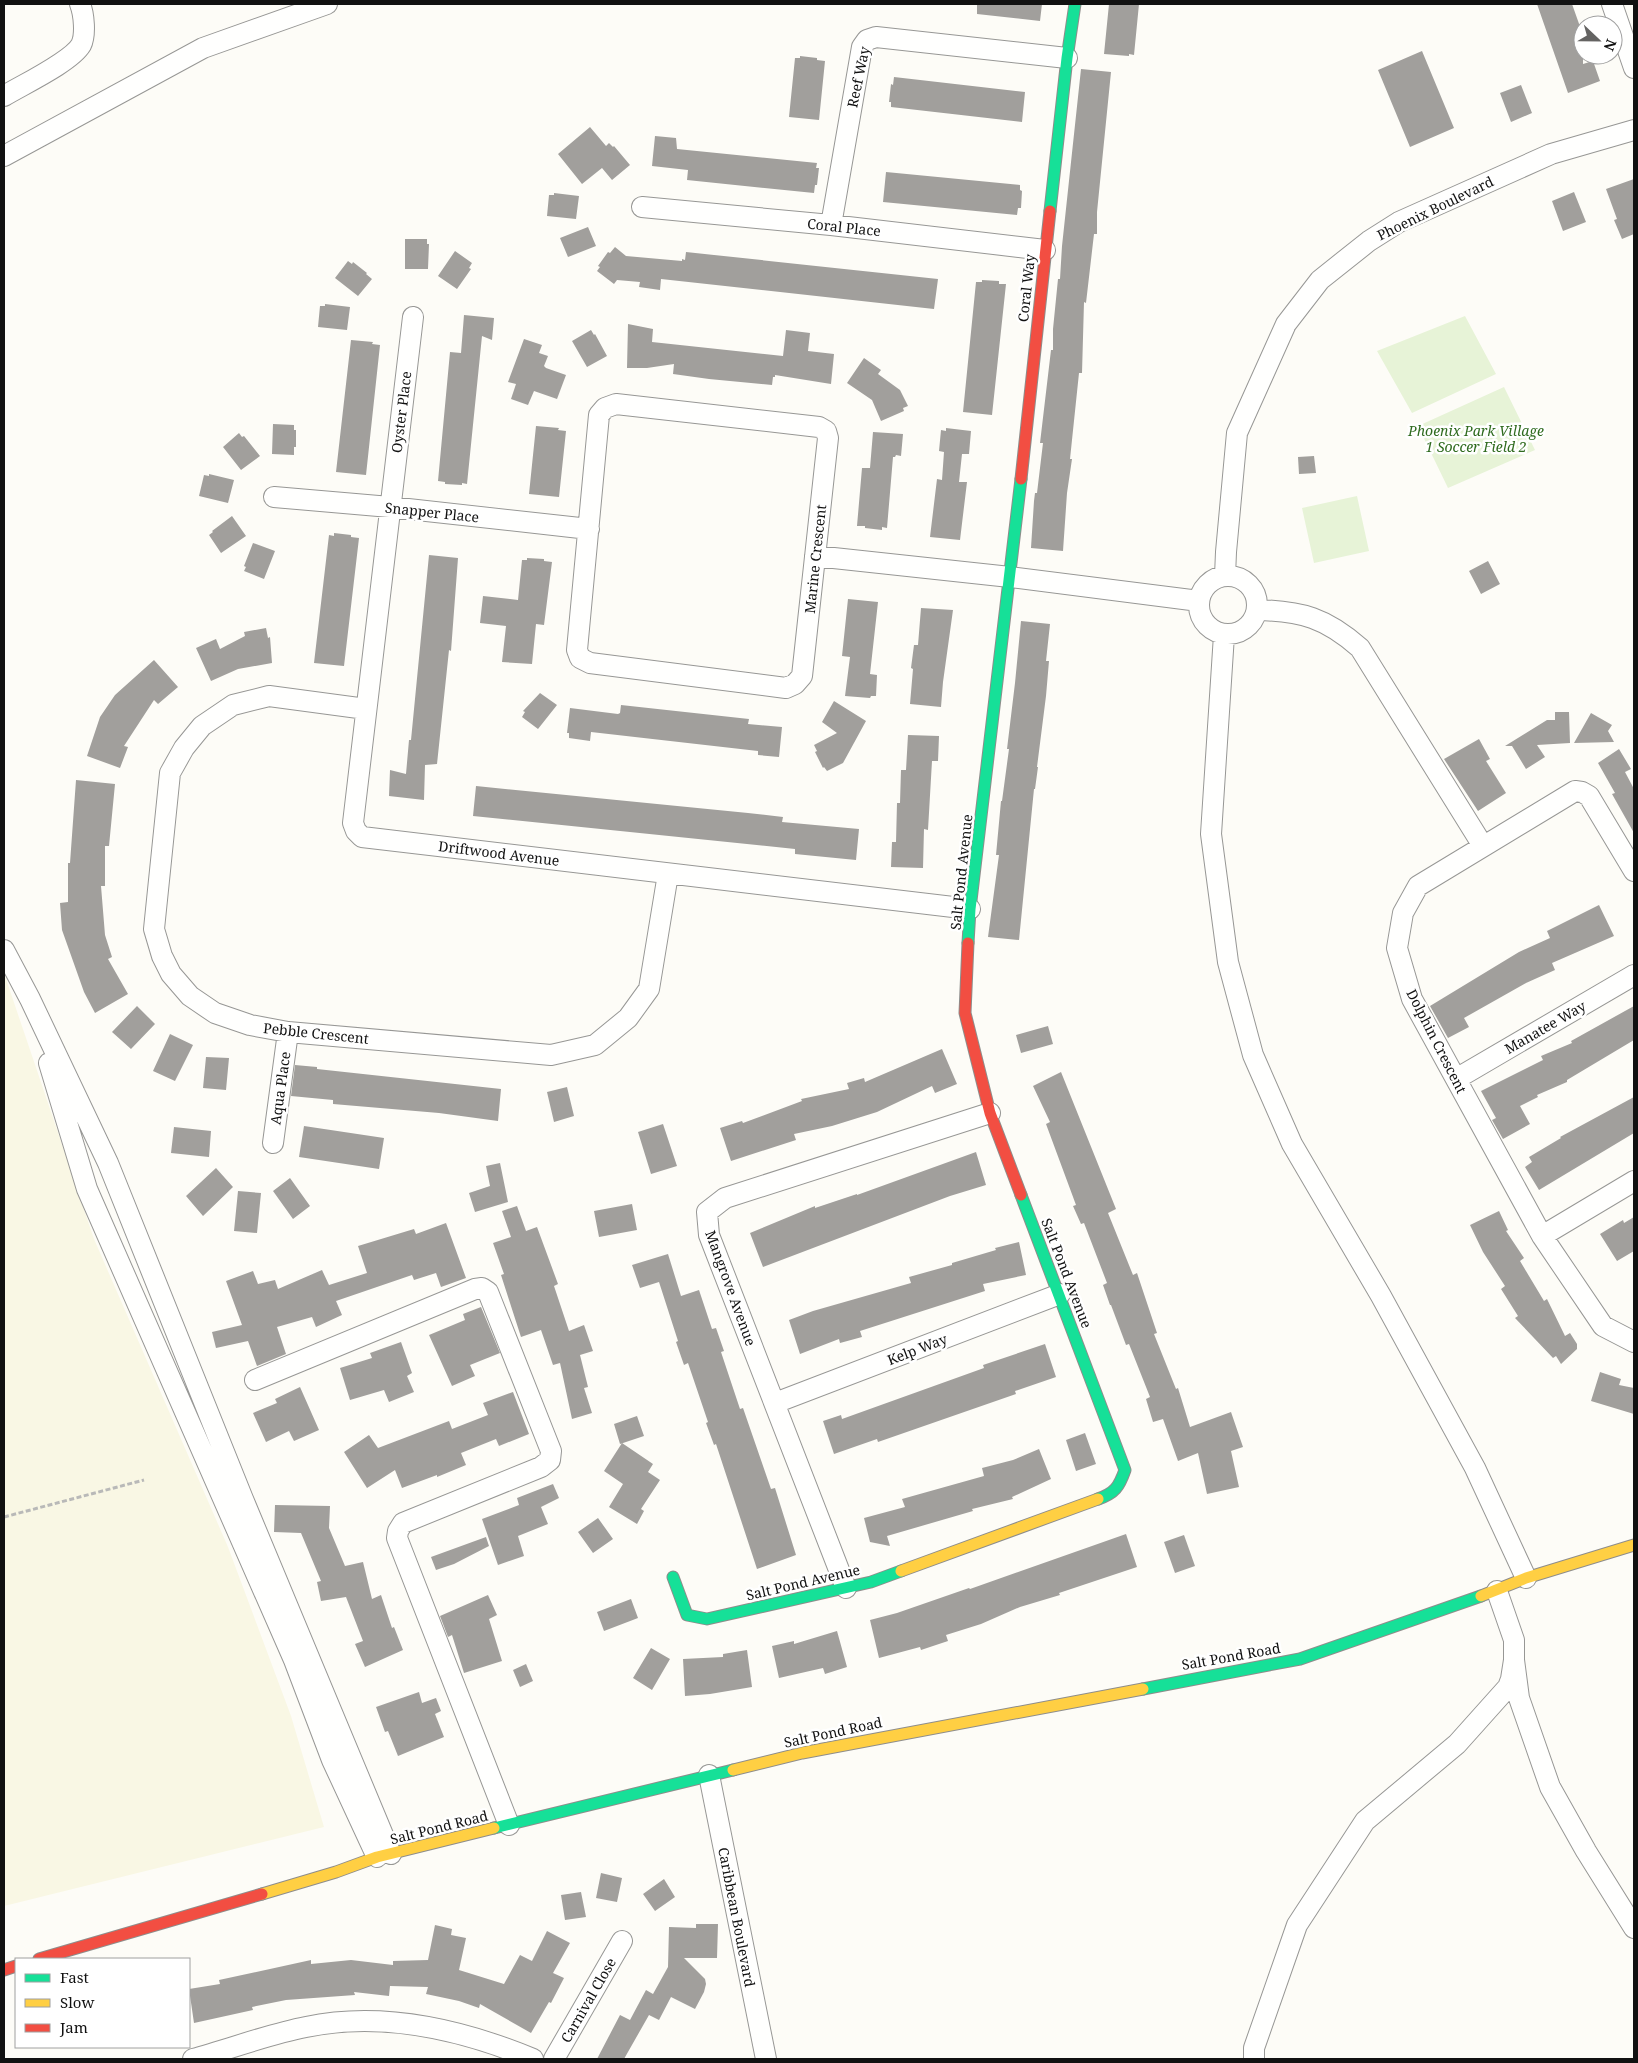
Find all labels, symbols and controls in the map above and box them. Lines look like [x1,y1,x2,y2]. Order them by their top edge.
north arrow [1573,15,1623,65]
text: N [1600,36,1621,54]
street label: Reef Way [842,45,874,109]
street label: Phoenix Boulevard [1374,171,1497,244]
street label: Coral Place [806,214,882,240]
street label: Coral Way [1013,253,1039,323]
street label: Oyster Place [387,370,415,454]
park label: Phoenix Park Village 1 Soccer Field 2 [1407,421,1544,456]
street label: Snapper Place [384,498,480,526]
street label: Marine Crescent [800,503,830,614]
street label: Salt Pond Avenue [945,813,977,931]
street label: Driftwood Avenue [437,836,561,870]
street label: Dolphin Crescent [1403,986,1472,1096]
street label: Manatee Way [1501,996,1589,1058]
street label: Pebble Crescent [262,1018,370,1048]
street label: Aqua Place [265,1050,295,1126]
street label: Salt Pond Avenue [1037,1215,1097,1331]
street label: Mangrove Avenue [701,1228,761,1348]
street label: Kelp Way [884,1329,950,1369]
street label: Salt Pond Avenue [744,1560,862,1604]
street label: Salt Pond Road [1180,1638,1282,1674]
street label: Salt Pond Road [782,1712,884,1752]
street label: Salt Pond Road [388,1806,490,1848]
street label: Caribbean Boulevard [714,1846,760,1989]
street label: Carnival Close [556,1954,620,2046]
legend [15,1958,190,2048]
text: Fast [60,1967,89,1987]
text: Slow [60,1992,94,2012]
text: Jam [59,2017,88,2037]

